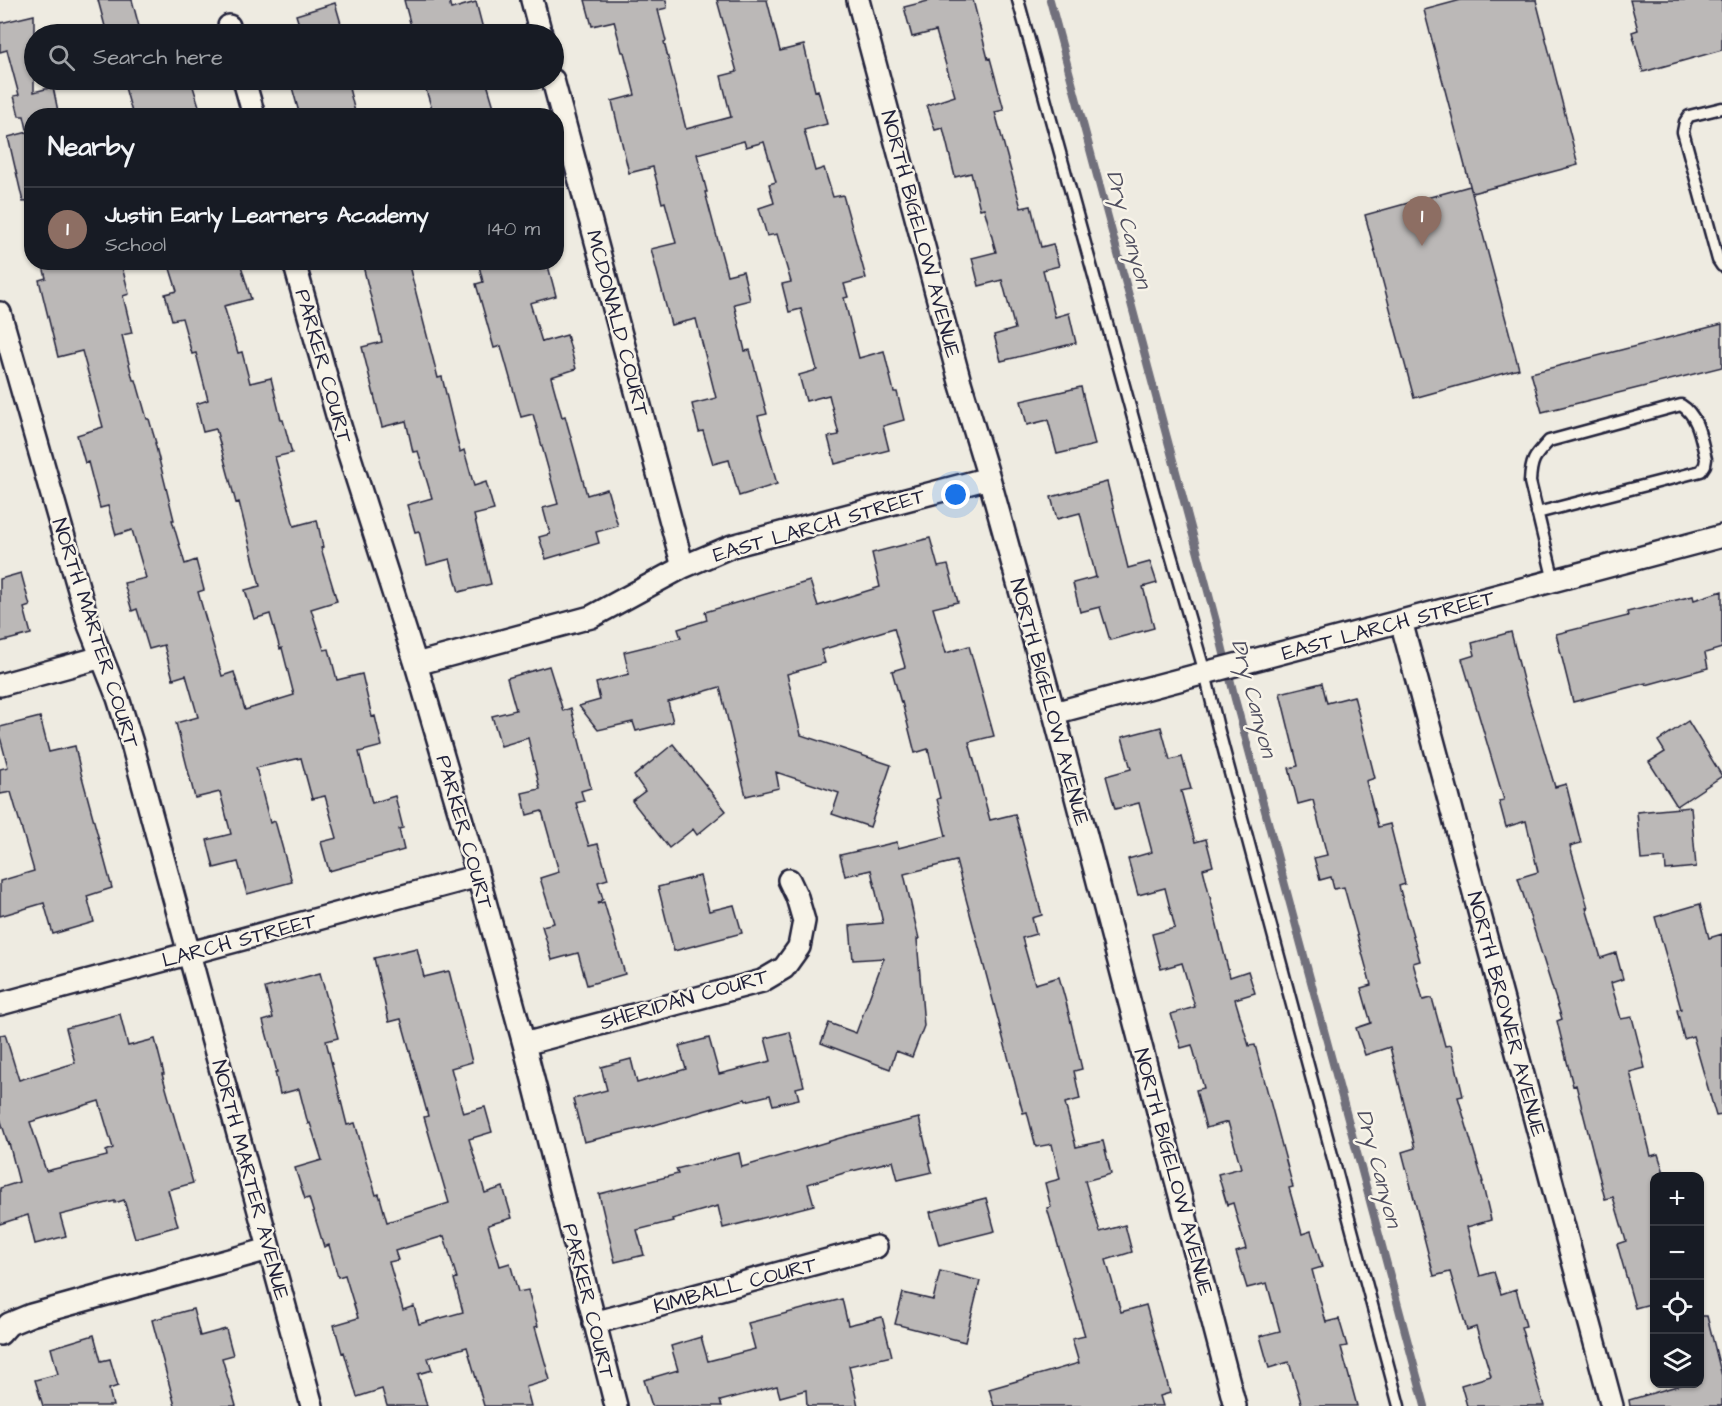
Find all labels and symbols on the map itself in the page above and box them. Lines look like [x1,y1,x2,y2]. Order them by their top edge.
street label: NORTH BIGELOW AVENUE [874,107,968,361]
water label: Dry Canyon [1097,167,1160,294]
pin: 1 [1402,196,1442,246]
street label: MCDONALD COURT [579,227,657,420]
street label: PARKER COURT [288,286,360,447]
your location [941,480,970,509]
street label: EAST LARCH STREET [710,481,929,570]
street label: NORTH MARTER COURT [45,515,147,753]
street label: NORTH BIGELOW AVENUE [1003,575,1097,829]
street label: EAST LARCH STREET [1278,583,1499,668]
water label: Dry Canyon [1222,636,1285,763]
street label: PARKER COURT [429,752,501,913]
street label: NORTH BROWER AVENUE [1460,888,1553,1140]
street label: LARCH STREET [159,906,320,975]
street label: SHERIDAN COURT [596,961,773,1037]
street label: NORTH BIGELOW AVENUE [1127,1045,1221,1299]
street label: NORTH MARTER AVENUE [204,1057,297,1304]
water label: Dry Canyon [1347,1106,1410,1233]
street label: PARKER COURT [555,1220,622,1383]
street label: KIMBALL COURT [650,1250,821,1321]

